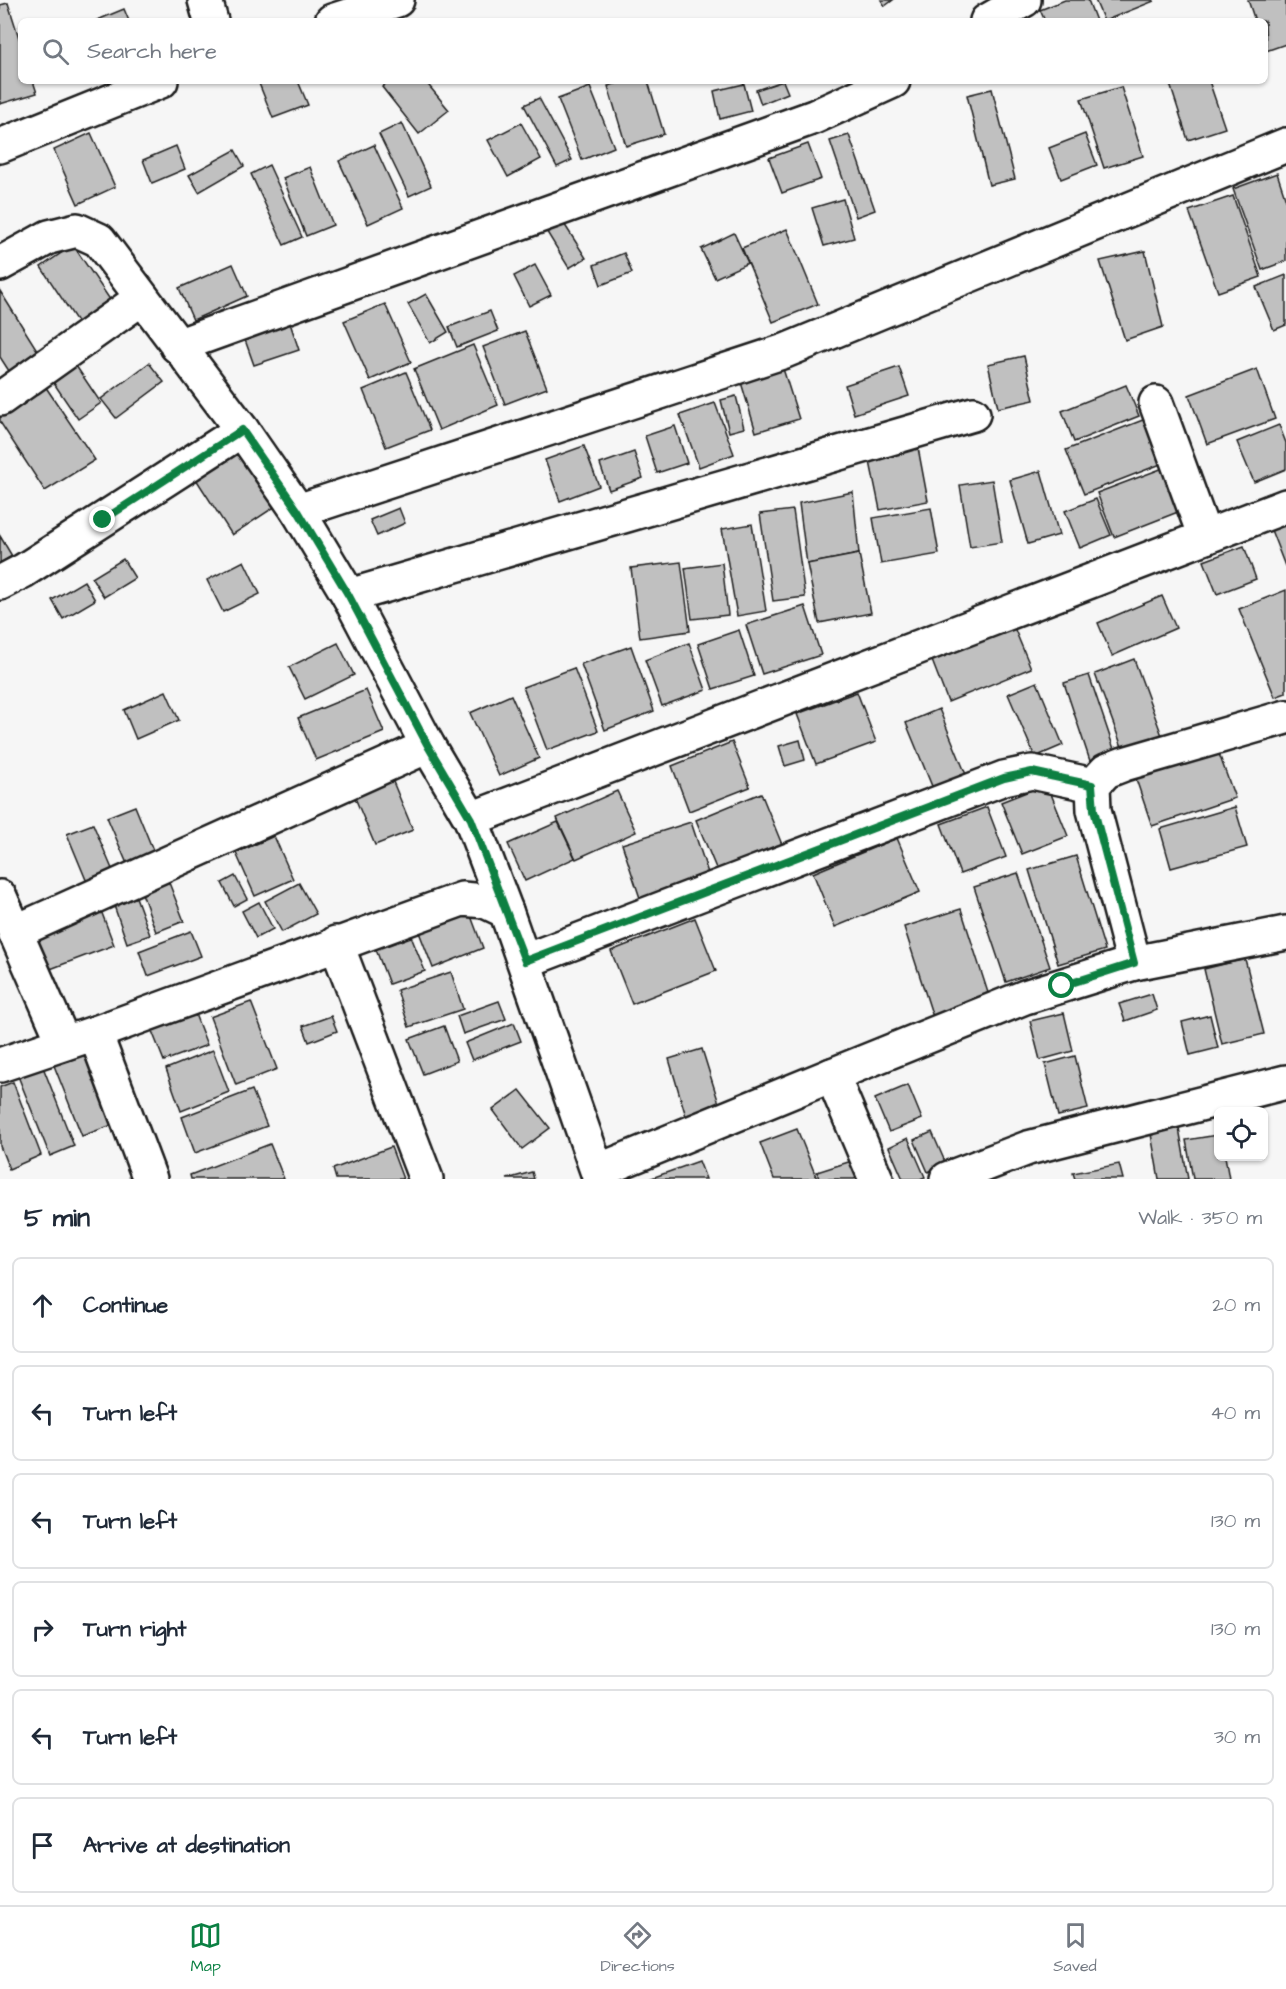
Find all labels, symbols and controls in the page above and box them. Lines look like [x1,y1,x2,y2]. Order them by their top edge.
search box [18,18,1268,84]
icon: search [39,35,72,68]
text: Search here [87,36,217,67]
route end [89,506,115,532]
route start [1048,972,1074,998]
map controls [1214,1107,1268,1161]
button: locate [1214,1107,1268,1161]
text: 5 min [24,1200,90,1236]
text: Walk · 350 m [1138,1204,1262,1232]
icon: ahead [26,1289,59,1322]
text: Continue [83,1290,168,1321]
text: 20 m [1212,1291,1260,1319]
icon: left [26,1397,59,1430]
text: Turn left [83,1398,177,1429]
text: 40 m [1210,1399,1260,1427]
icon: left [26,1505,59,1538]
text: Turn left [83,1506,177,1537]
text: 130 m [1211,1507,1260,1535]
icon: right [26,1613,59,1646]
text: Turn right [83,1614,186,1645]
text: 130 m [1211,1615,1260,1643]
icon: left [26,1721,59,1754]
text: Turn left [83,1722,177,1753]
text: 30 m [1214,1723,1260,1751]
icon: arrive [26,1829,59,1862]
text: Arrive at destination [83,1830,290,1861]
tab: Map [189,1919,222,1977]
tab: Directions [601,1919,675,1977]
tab: Saved [1053,1919,1097,1977]

